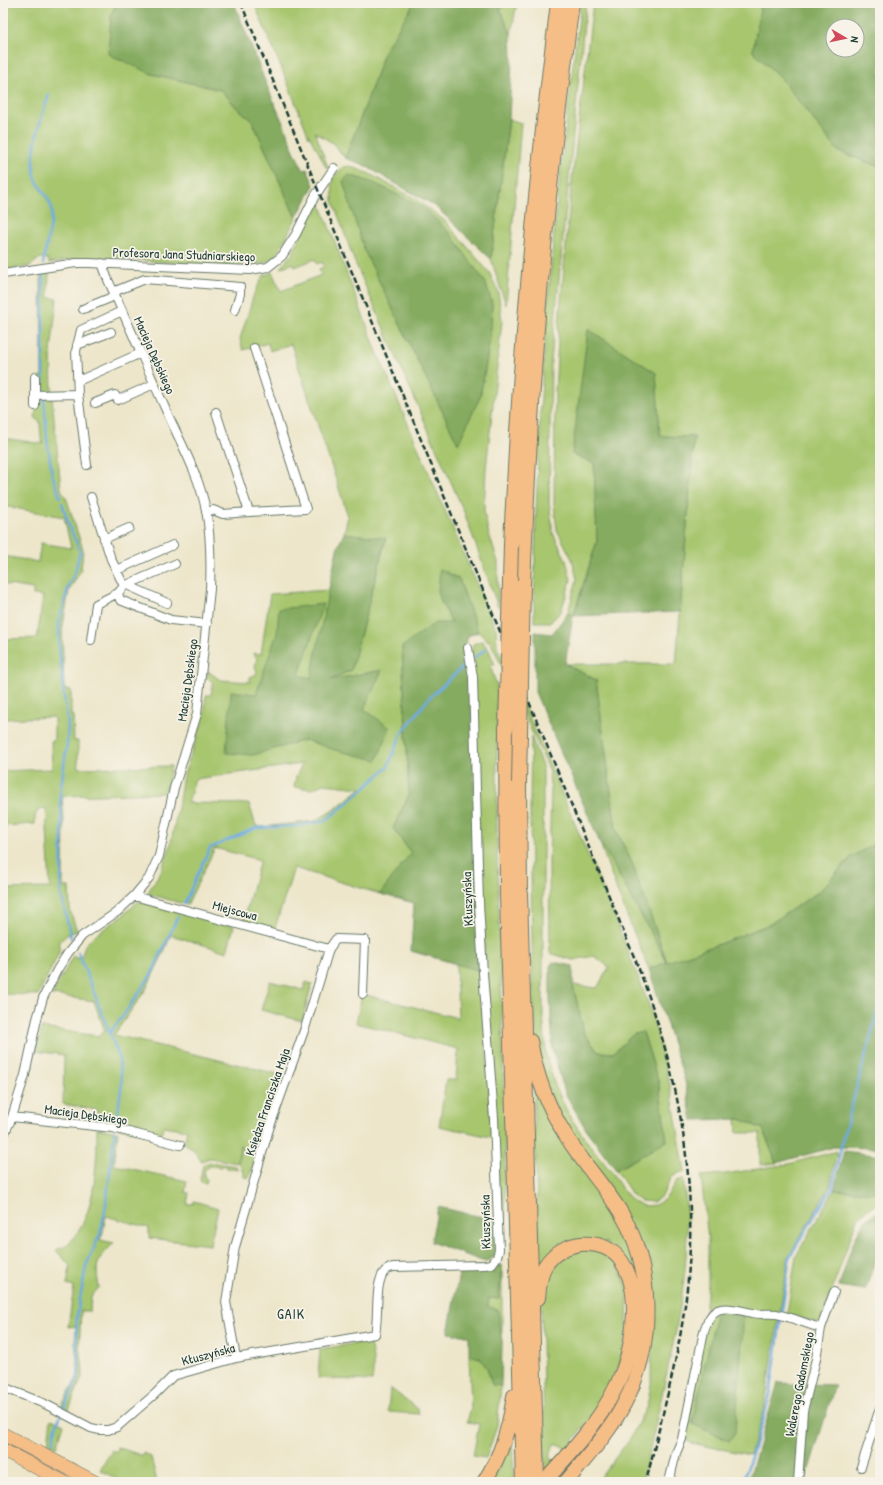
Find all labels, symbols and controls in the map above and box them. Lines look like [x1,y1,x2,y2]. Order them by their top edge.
north arrow [825,18,865,58]
text: N [847,36,862,44]
street label: Profesora Jana Studniarskiego [112,243,256,265]
street label: Macieja Dębskiego [130,313,180,397]
street label: Macieja Dębskiego [172,637,202,723]
street label: Kłuszyńska [457,872,477,926]
street label: Miejscowa [211,895,259,925]
street label: Księdza Franciszka Maja [240,1046,294,1158]
street label: Macieja Dębskiego [43,1099,129,1129]
street label: Kłuszyńska [476,1195,494,1249]
district label: GAIK [277,1304,305,1323]
street label: Walerego Gadomskiego [780,1330,818,1438]
street label: Kłuszyńska [179,1338,237,1370]

